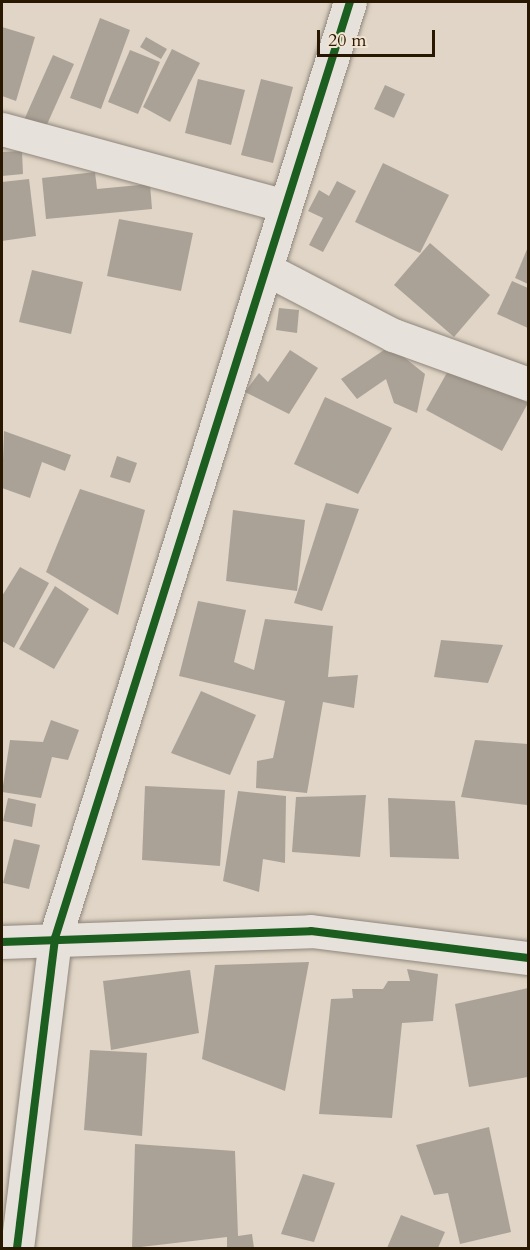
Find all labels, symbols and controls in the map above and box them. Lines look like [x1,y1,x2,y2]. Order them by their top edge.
scale bar [320,18,438,56]
text: 20 m [328,28,367,53]

